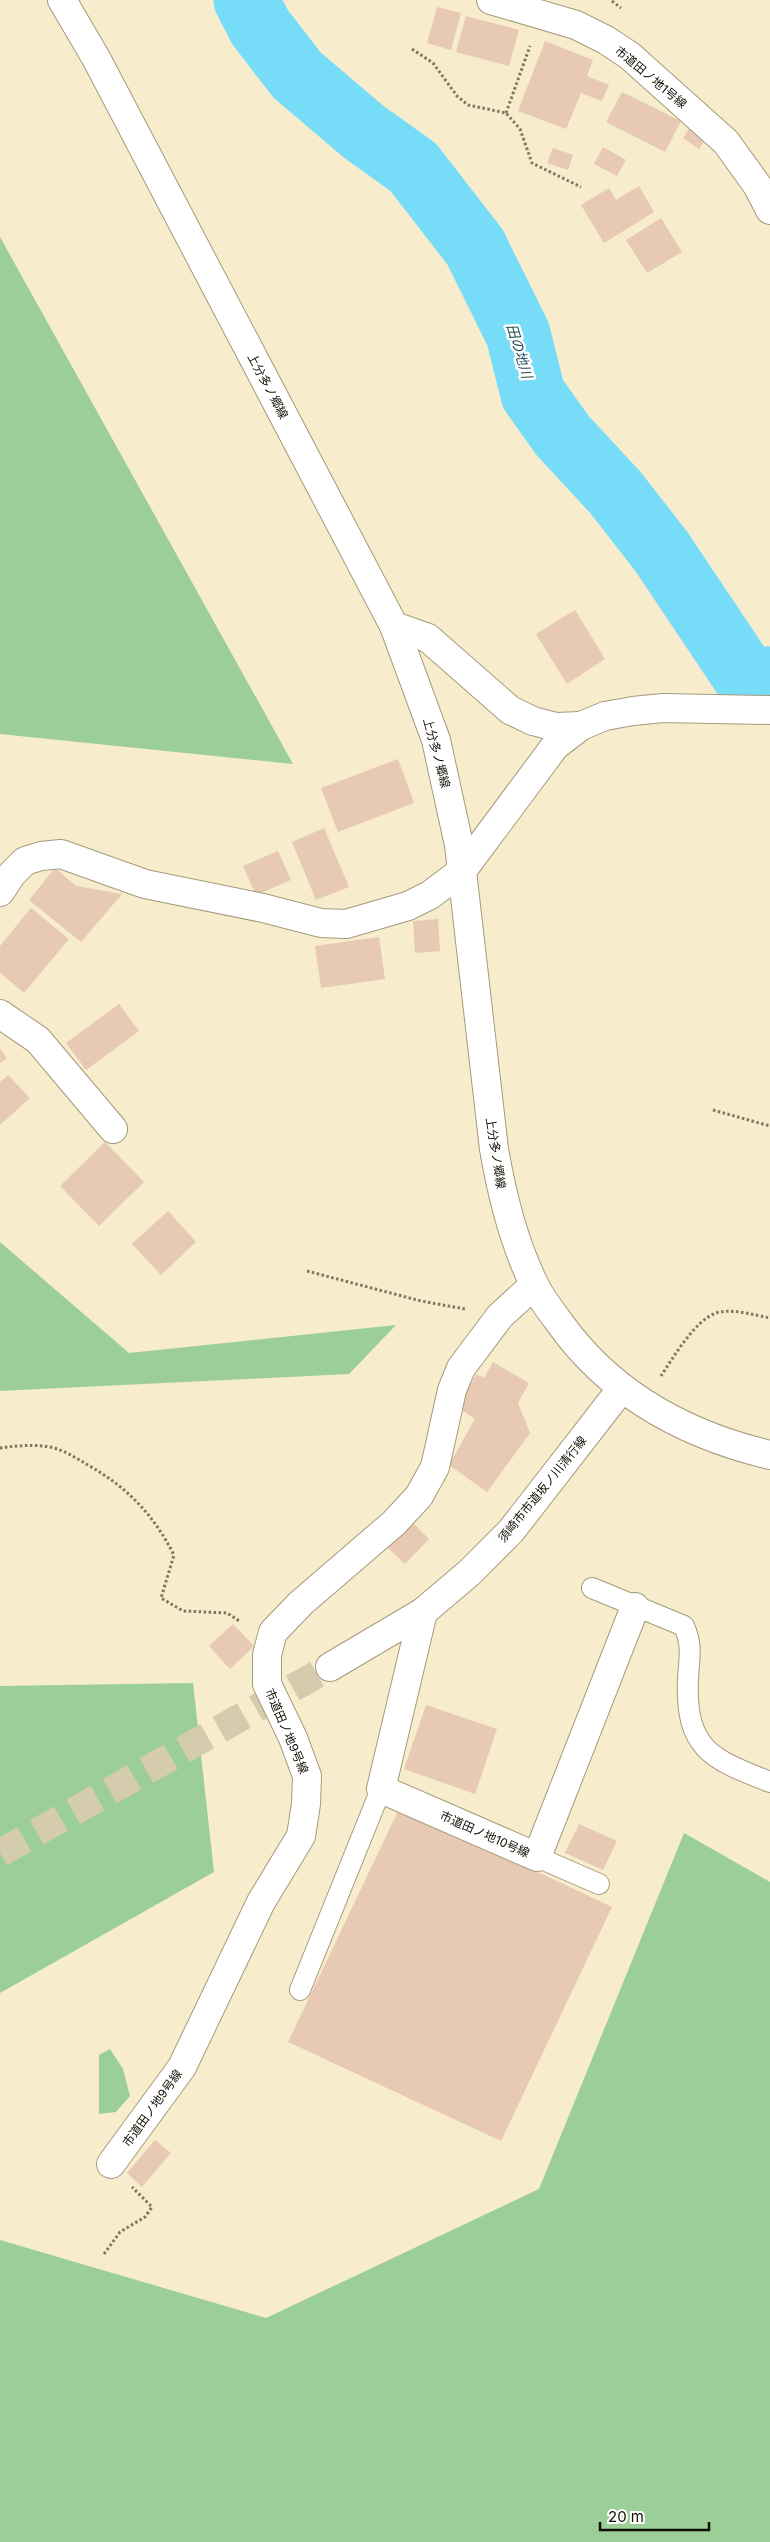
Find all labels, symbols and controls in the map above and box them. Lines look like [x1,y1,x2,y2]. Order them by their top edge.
street label: 市道田ノ地1号線 [612,43,690,111]
water label: 田の地川 [504,322,537,382]
street label: 上分多ノ郷線 [244,351,292,421]
street label: 上分多ノ郷線 [420,716,454,790]
street label: 上分多ノ郷線 [483,1116,509,1190]
street label: 須崎市市道坂ノ川清行線 [495,1433,589,1545]
street label: 市道田ノ地9号線 [262,1686,312,1776]
street label: 市道田ノ地10号線 [438,1808,532,1860]
street label: 市道田ノ地9号線 [119,2067,185,2149]
scale bar [600,2500,709,2532]
text: 20 m [608,2507,644,2526]

